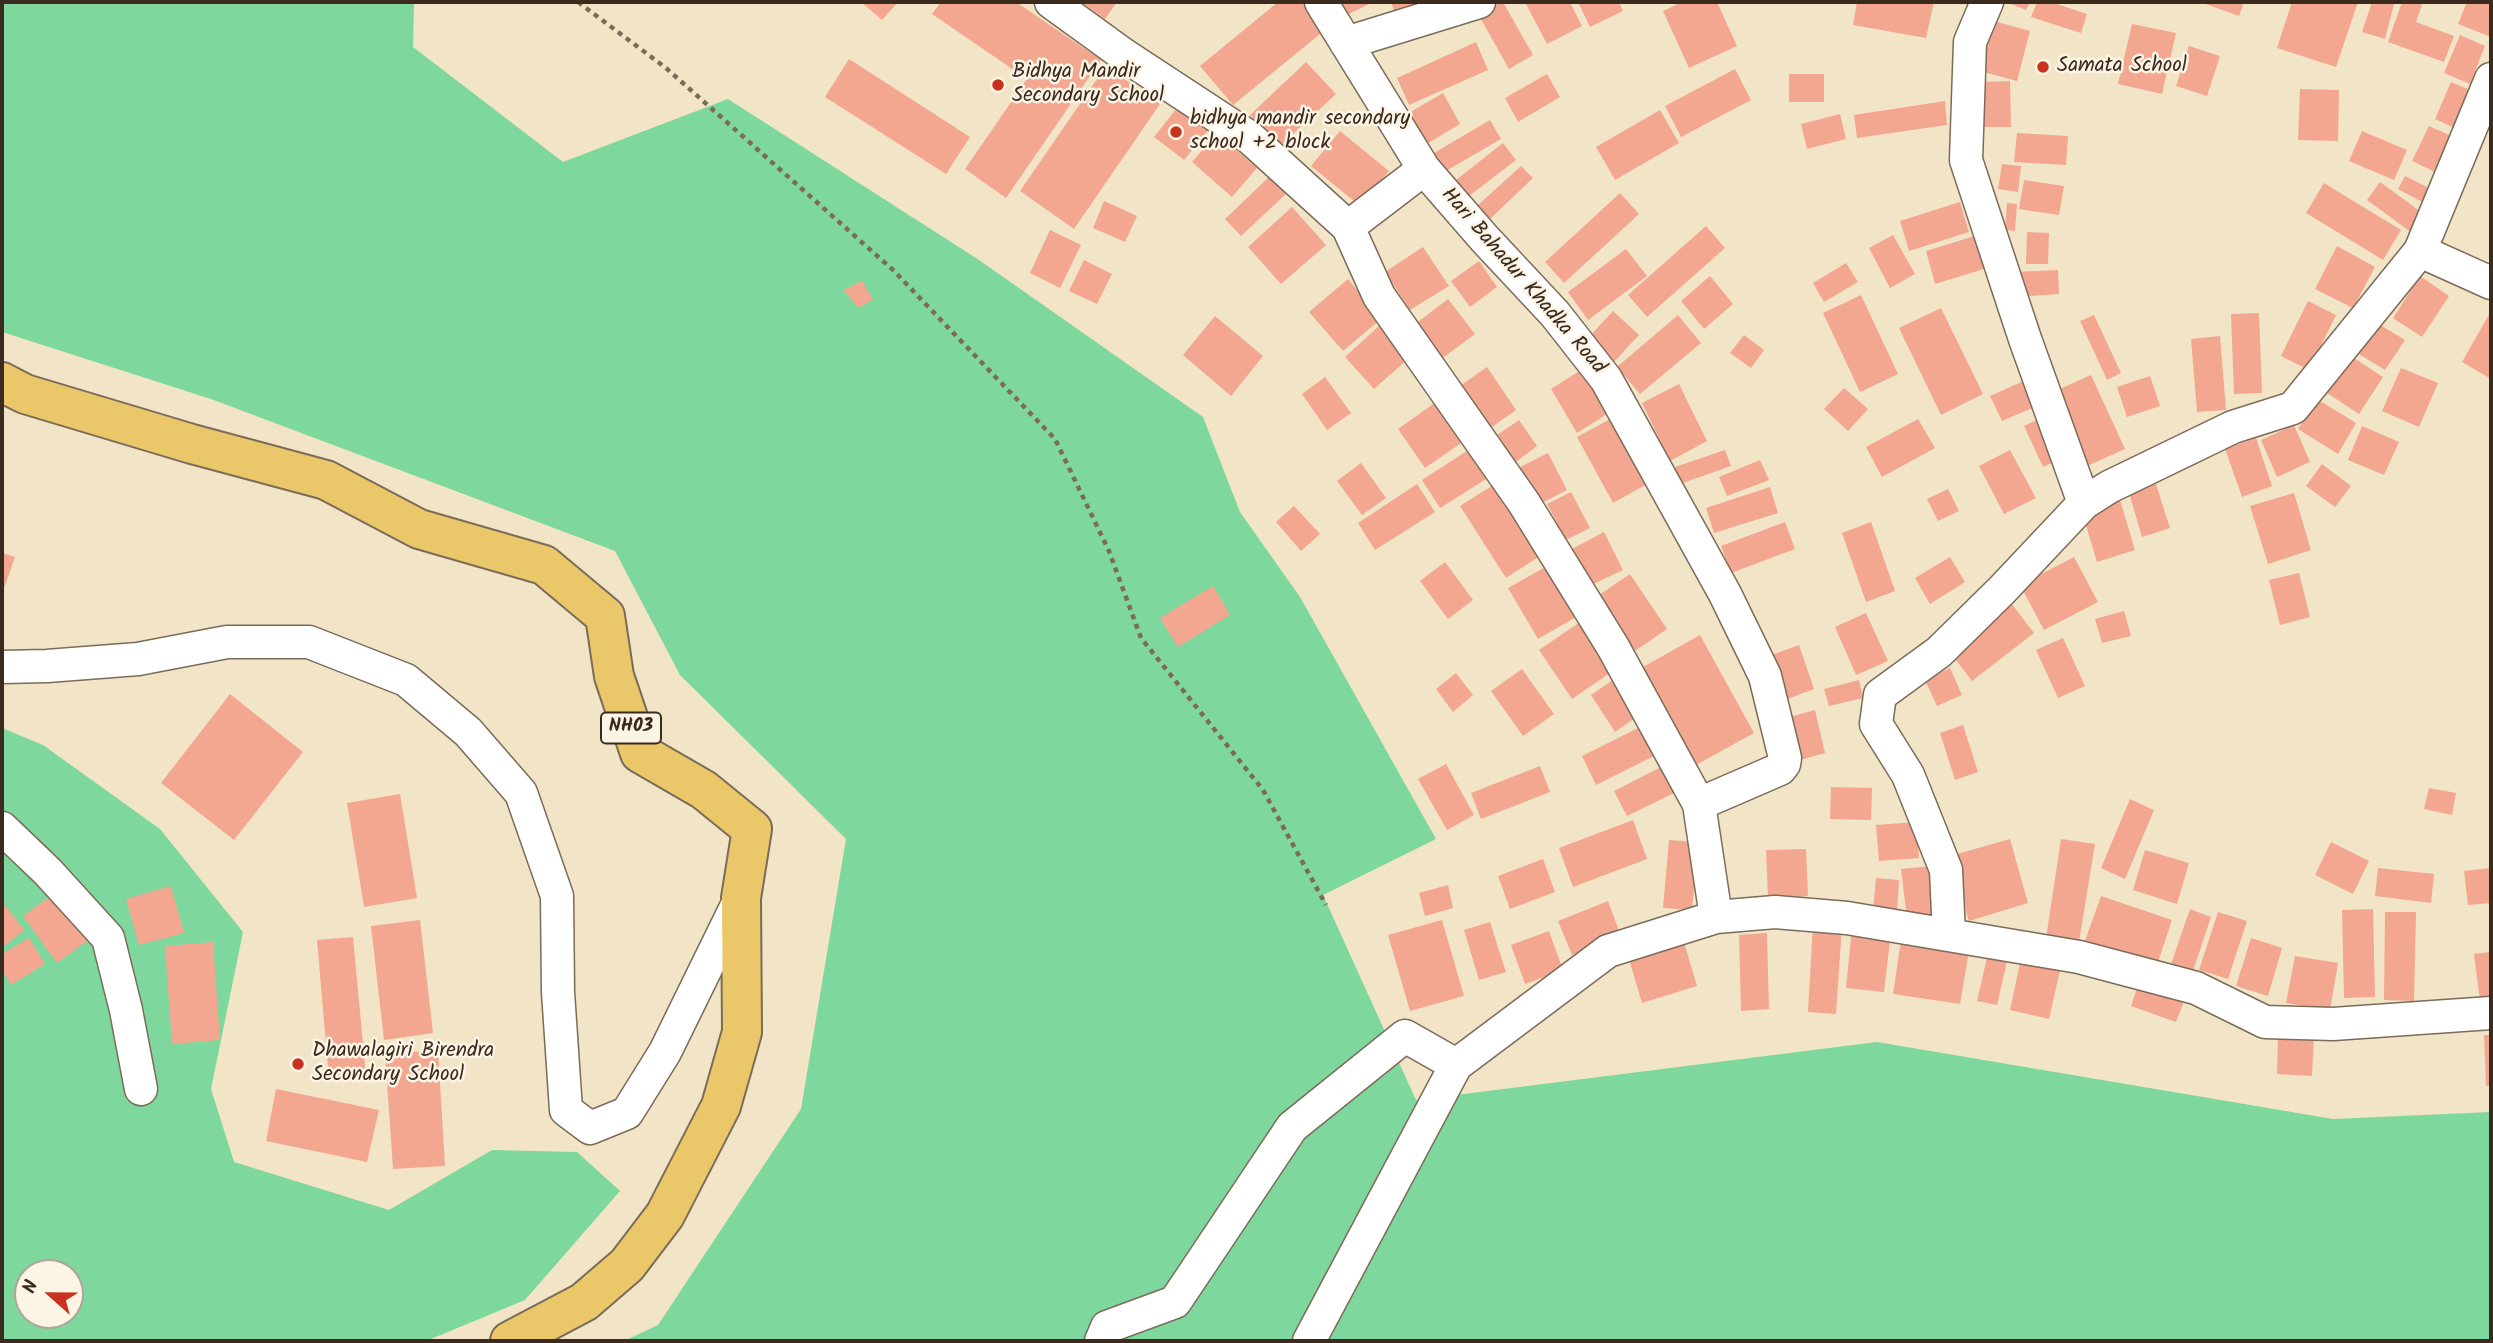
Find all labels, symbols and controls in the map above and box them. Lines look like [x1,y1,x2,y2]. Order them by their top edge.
place label: Samata School [2057,54,2187,80]
marker: Samata School [2035,59,2051,75]
place label: Bidhya Mandir Secondary School [1012,60,1164,110]
marker: Bidhya Mandir Secondary School [990,77,1006,93]
place label: bidhya mandir secondary school +2 block [1190,107,1410,157]
marker: bidhya mandir secondary school +2 block [1168,124,1184,140]
street label: Hari Bahadur Khadka Road [1434,184,1610,380]
road number: NH03 [601,712,661,744]
place label: Dhawalagiri Birendra Secondary School [312,1039,494,1089]
marker: Dhawalagiri Birendra Secondary School [290,1056,306,1072]
north arrow [14,1259,84,1329]
text: N [15,1276,47,1298]

